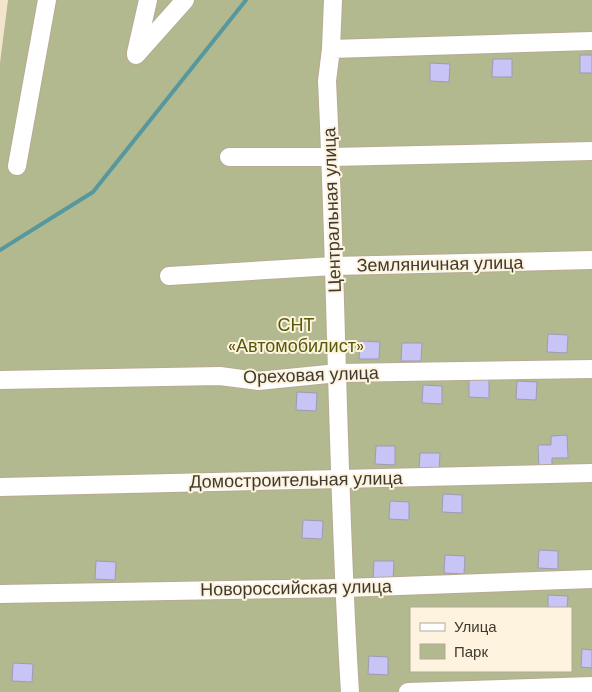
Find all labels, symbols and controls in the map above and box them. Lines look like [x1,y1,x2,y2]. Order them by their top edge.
street label: Центральная улица [317,126,347,293]
street label: Земляничная улица [356,251,525,277]
park label: СНТ «Автомобилист» [228,313,364,358]
street label: Ореховая улица [243,361,380,389]
street label: Домостроительная улица [189,466,404,494]
street label: Новороссийская улица [200,574,393,602]
legend [410,607,572,672]
text: Улица [454,617,497,637]
text: Парк [454,642,488,662]

